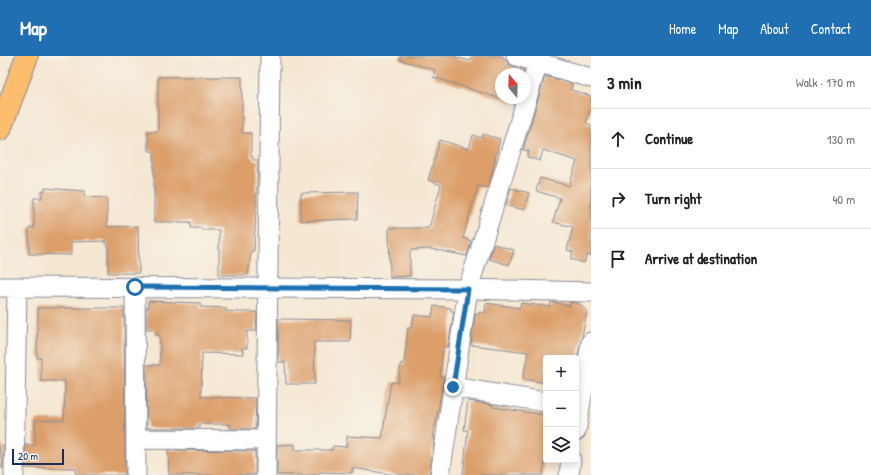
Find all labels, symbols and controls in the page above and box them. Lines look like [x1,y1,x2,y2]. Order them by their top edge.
text: Map [20,15,47,41]
text: Home [669,19,696,38]
text: Map [718,19,738,38]
text: About [760,19,789,38]
text: Contact [811,19,851,38]
north arrow [495,68,531,104]
text: 3 min [607,71,642,94]
text: Walk · 170 m [796,73,855,91]
icon: ahead [607,128,629,150]
text: Continue [645,128,693,149]
text: 130 m [827,130,855,148]
icon: right [607,188,629,210]
text: Turn right [645,188,701,209]
text: 40 m [832,190,855,208]
icon: arrive [607,248,629,270]
text: Arrive at destination [645,248,757,269]
route start [126,278,144,296]
map controls [543,355,579,463]
button: + [543,355,579,391]
route end [444,378,462,396]
button: − [543,391,579,427]
button: layers [543,427,579,463]
scale bar [12,447,64,466]
text: 20 m [18,449,38,463]

